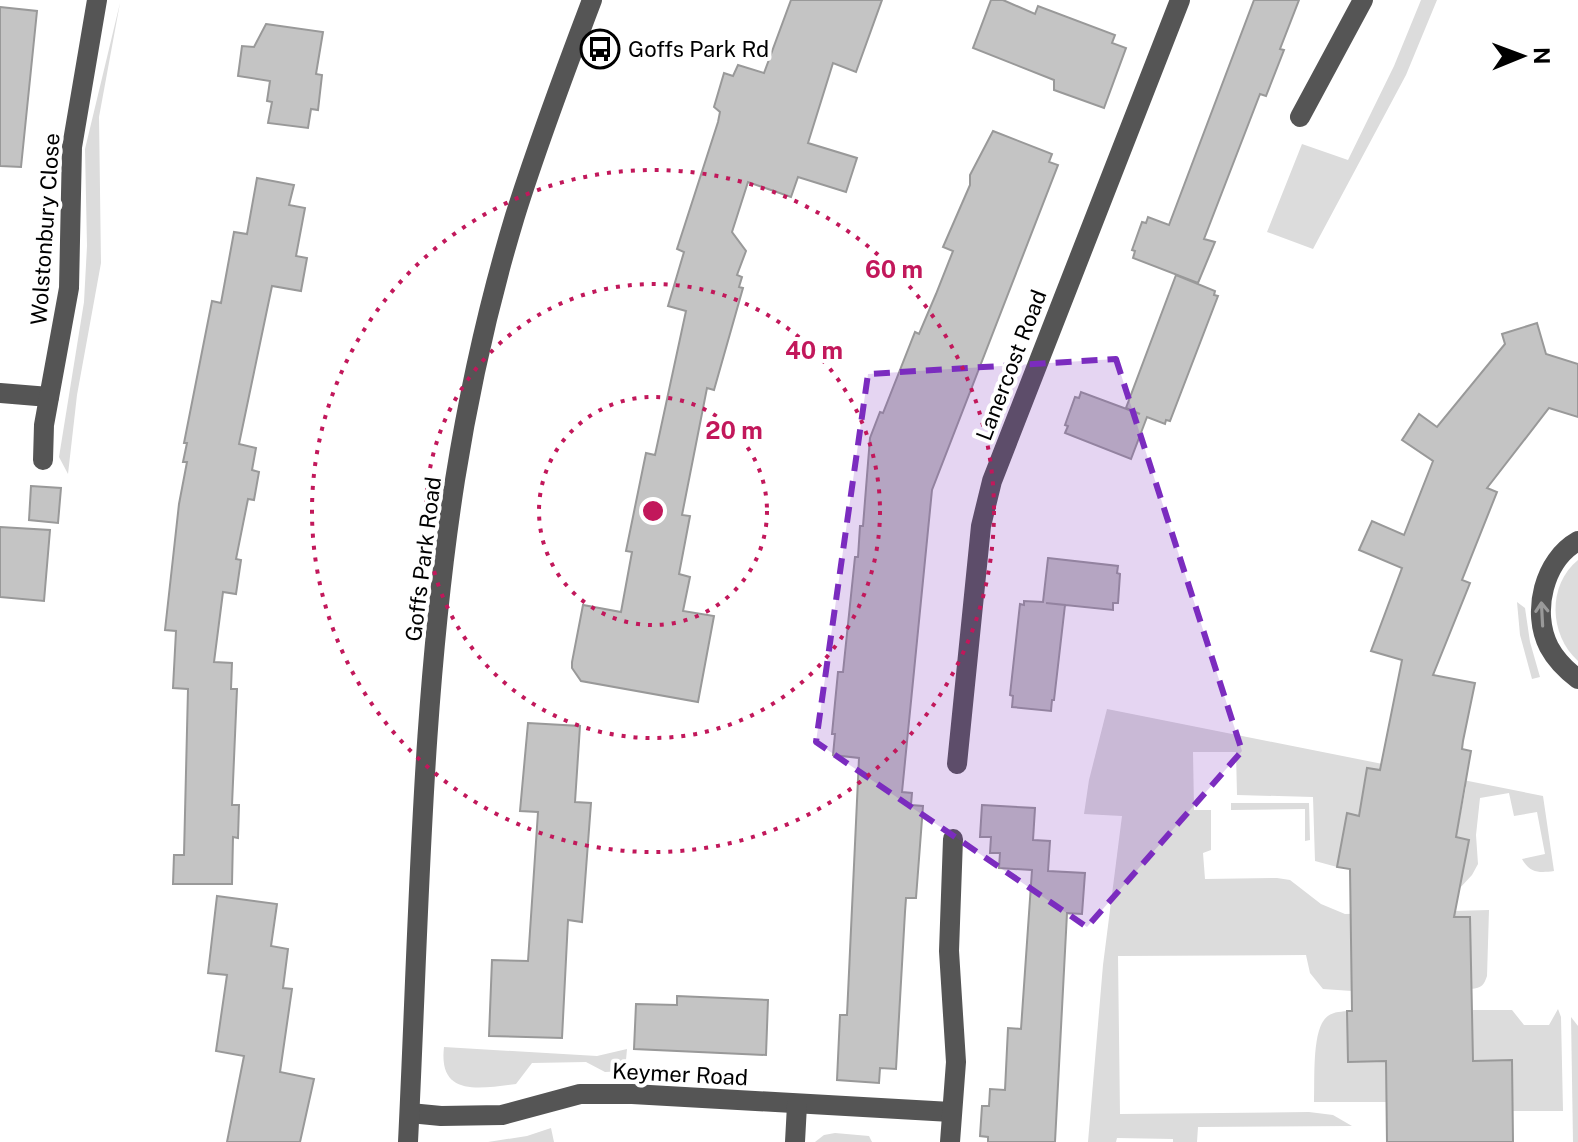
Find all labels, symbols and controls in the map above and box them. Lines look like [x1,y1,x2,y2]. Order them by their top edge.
north arrow [1482,16,1562,96]
bus stop icon: Goffs Park Rd [579,28,621,70]
place label: Goffs Park Rd [628,36,769,62]
text: N [1529,47,1555,64]
street label: Wolstonbury Close [25,132,65,326]
text: 60 m [865,255,923,283]
street label: Lanercost Road [970,286,1052,444]
text: 40 m [785,336,843,364]
text: 20 m [705,416,763,444]
street label: Goffs Park Road [400,475,446,643]
centre of rings [639,497,667,525]
one-way arrow [1535,601,1550,628]
street label: Keymer Road [611,1057,749,1091]

